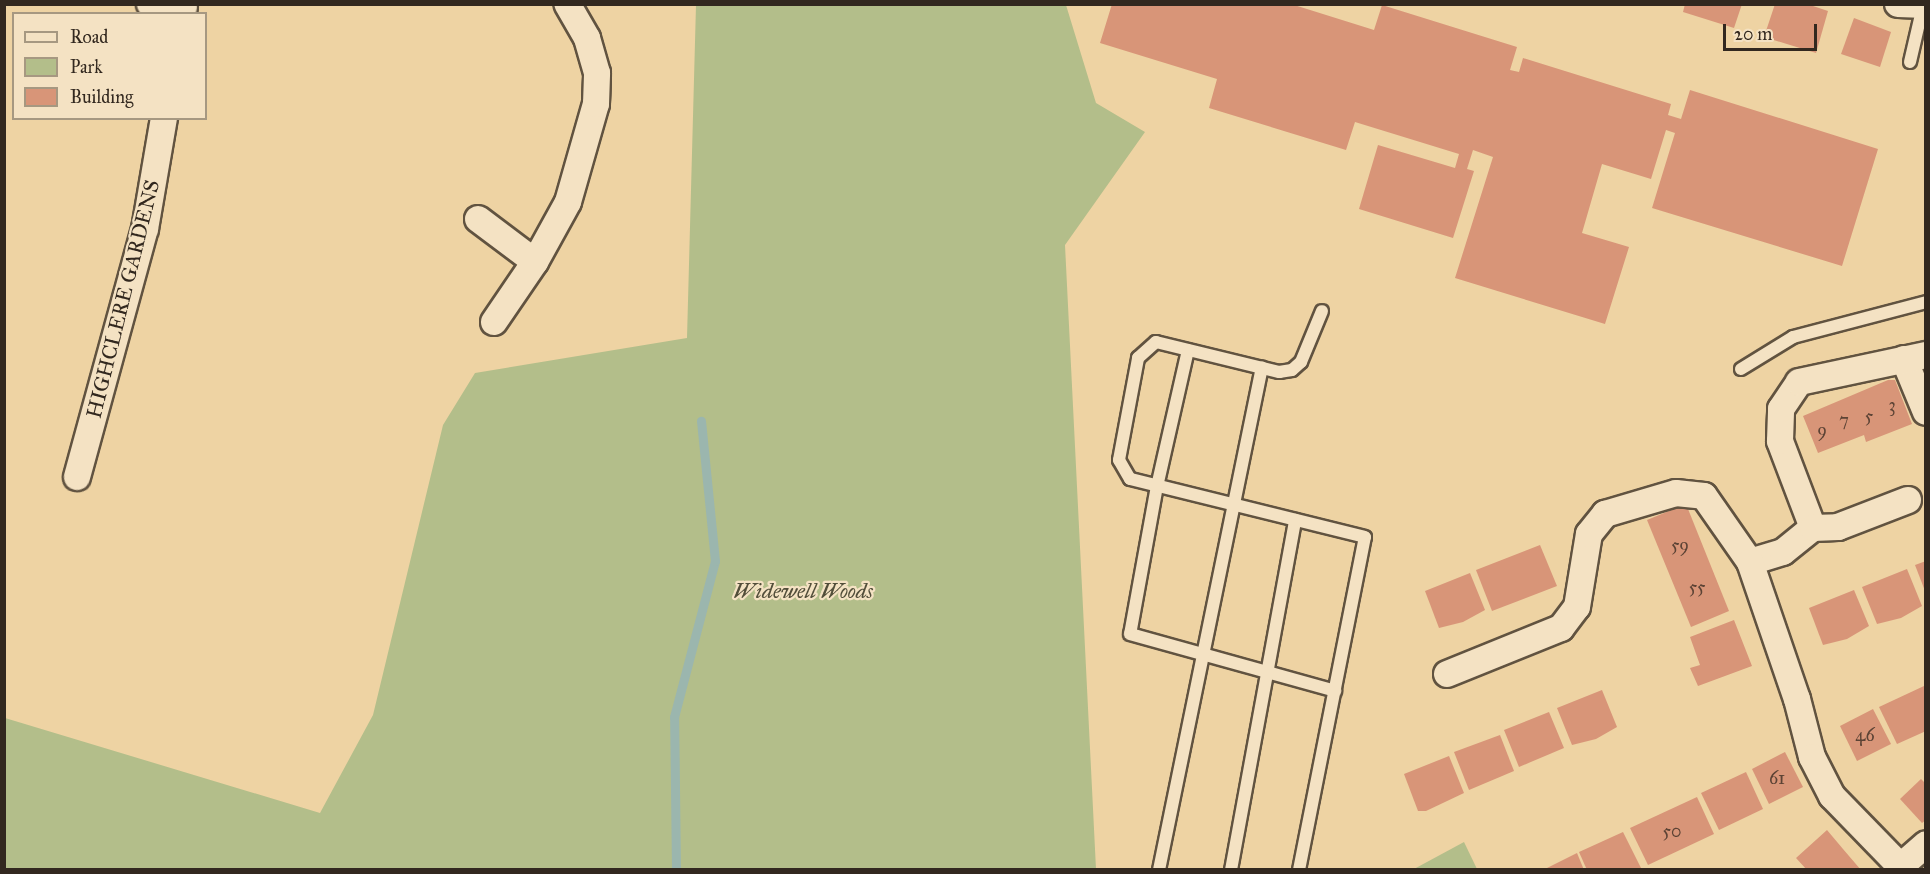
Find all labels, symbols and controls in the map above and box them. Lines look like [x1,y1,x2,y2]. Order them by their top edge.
legend [12,12,207,120]
scale bar [1726,12,1820,50]
text: 20 m [1734,23,1772,45]
text: Road [70,26,108,48]
text: Park [70,56,103,78]
text: Building [70,86,133,108]
street label: HIGHCLERE GARDENS [81,177,165,421]
house number: 3 [1888,394,1896,416]
house number: 5 [1865,405,1873,427]
house number: 7 [1839,409,1849,431]
house number: 9 [1817,419,1827,441]
house number: 59 [1671,534,1689,556]
house number: 55 [1689,576,1705,598]
park label: Widewell Woods [733,578,873,604]
house number: 46 [1855,724,1875,746]
house number: 61 [1769,767,1785,789]
house number: 50 [1663,820,1681,842]

